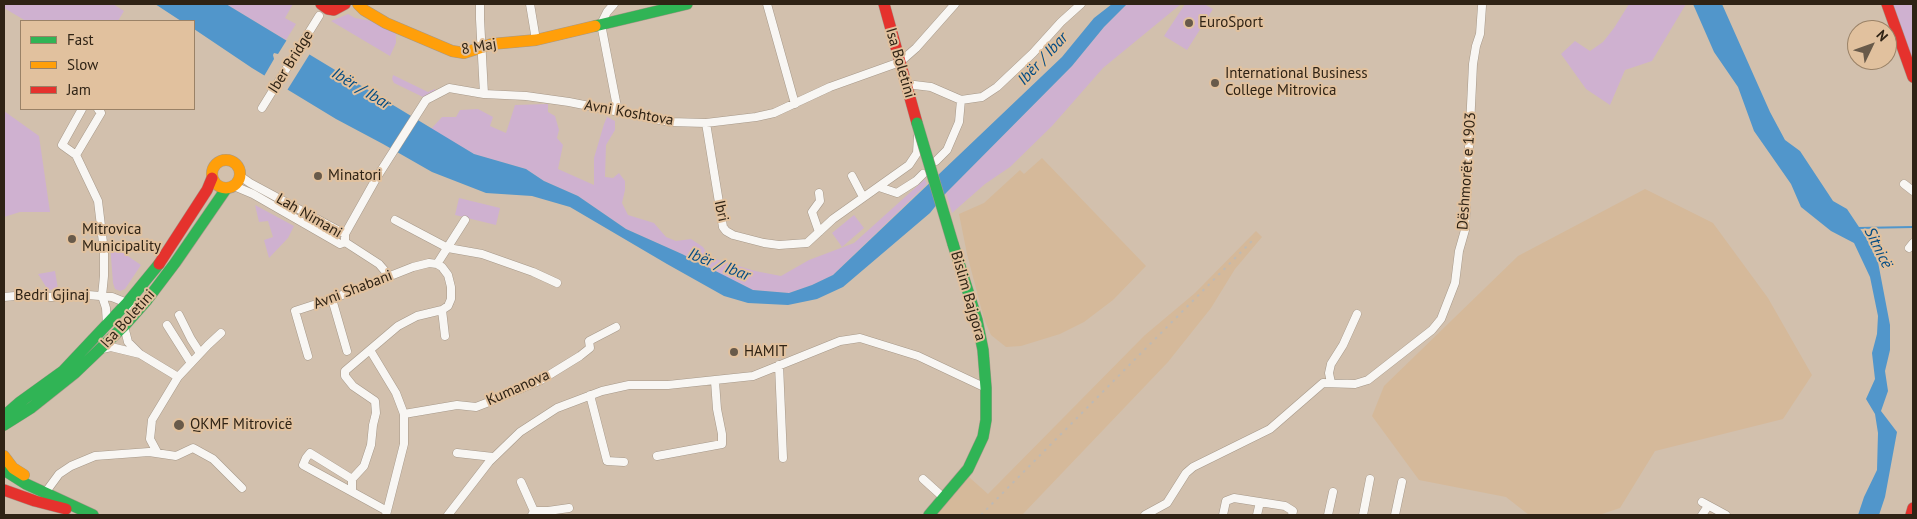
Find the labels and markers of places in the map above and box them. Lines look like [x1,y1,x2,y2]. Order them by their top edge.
place label: EuroSport [1199,14,1263,32]
marker: EuroSport [1183,17,1195,29]
place label: International Business College Mitrovica [1225,65,1368,100]
marker: International Business College Mitrovica [1209,77,1221,89]
place label: Minatori [328,167,382,185]
marker: Minatori [312,170,324,182]
place label: Mitrovica Municipality [82,221,161,256]
marker: Mitrovica Municipality [66,233,78,245]
place label: HAMIT [744,343,787,361]
marker: HAMIT [728,346,740,358]
place label: QKMF Mitrovicë [190,416,292,434]
marker: QKMF Mitrovicë [172,418,186,432]

